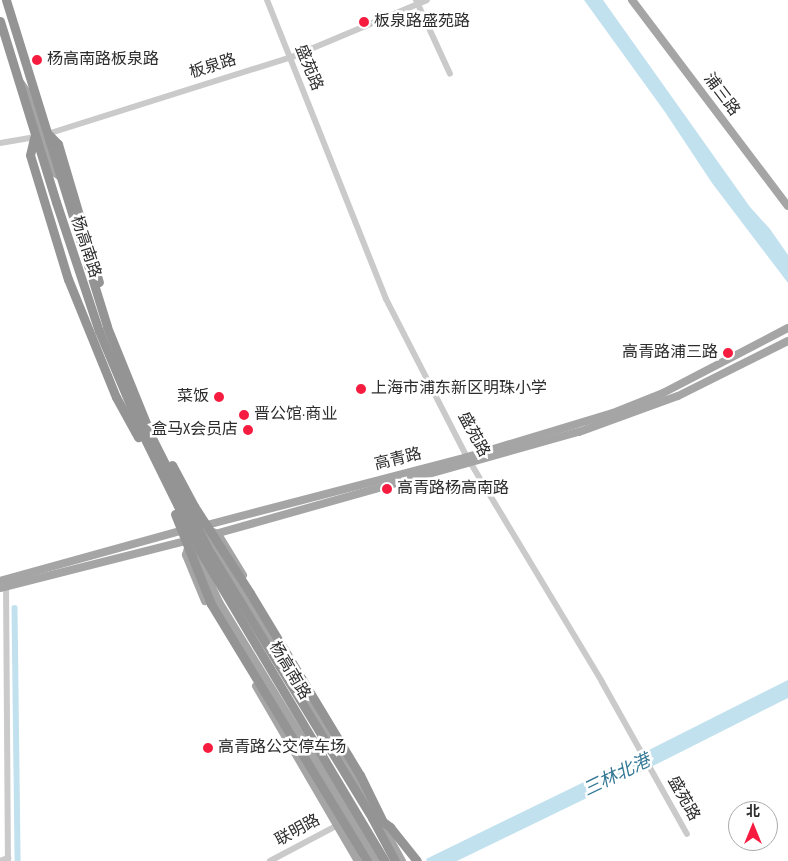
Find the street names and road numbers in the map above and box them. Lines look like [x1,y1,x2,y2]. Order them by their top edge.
street label: 盛苑路 [290,42,326,94]
street label: 板泉路 [187,51,239,83]
street label: 浦三路 [699,70,743,120]
street label: 杨高南路 [66,214,104,280]
street label: 盛苑路 [453,409,493,461]
street label: 高青路 [372,445,424,475]
street label: 杨高南路 [264,639,314,703]
street label: 盛苑路 [663,773,703,825]
street label: 联明路 [272,811,324,851]

